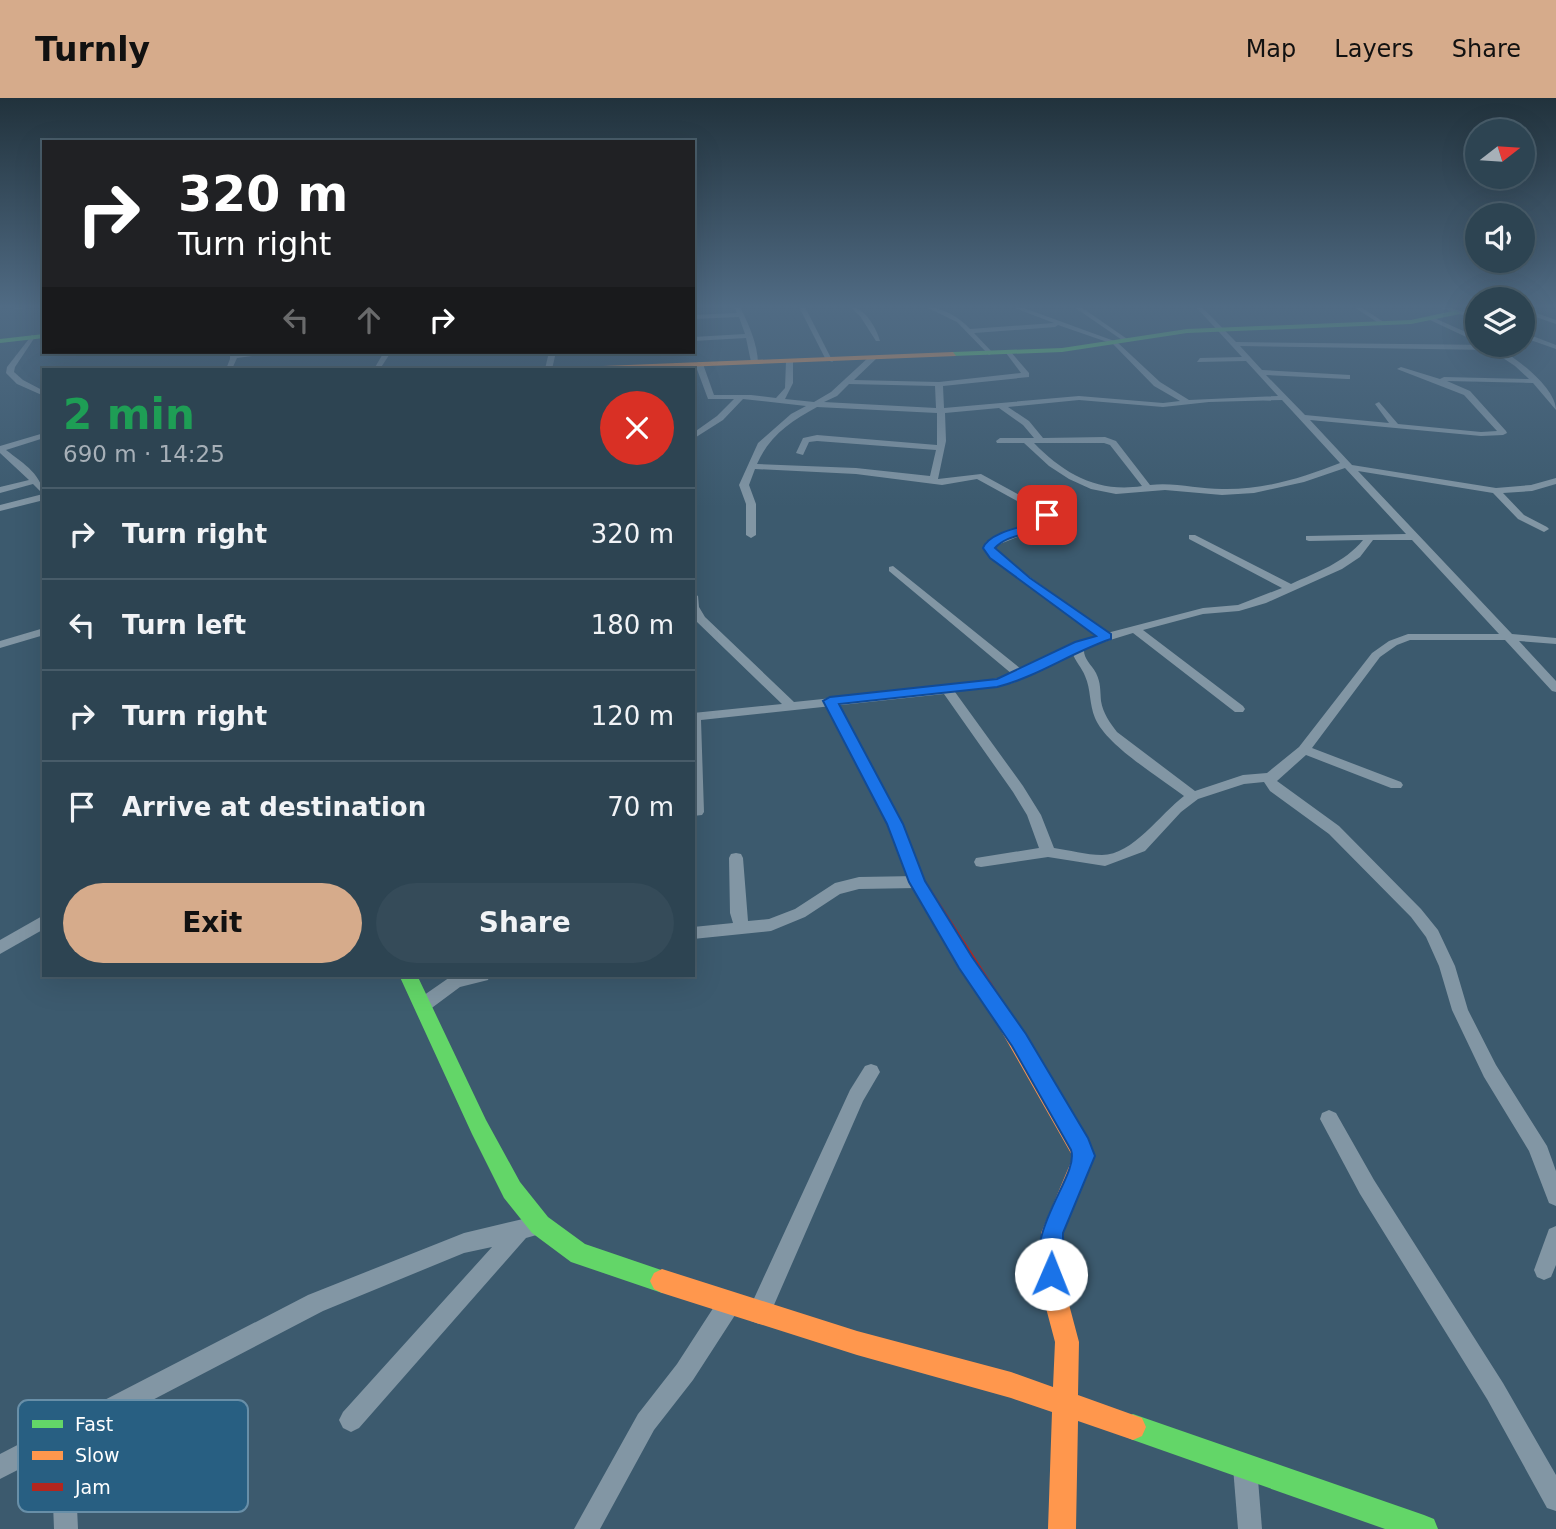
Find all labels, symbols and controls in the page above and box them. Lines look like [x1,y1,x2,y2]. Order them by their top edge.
text: Turnly [35,30,150,69]
text: Map [1246,35,1296,63]
text: Layers [1334,35,1414,63]
text: Share [1452,35,1521,63]
north arrow [1465,119,1535,189]
map controls [1465,119,1535,357]
text: 320 m [178,166,348,223]
icon: right [63,168,154,259]
button: sound [1465,203,1535,273]
text: Turn right [178,225,331,263]
button: layers [1465,287,1535,357]
icon: left [277,301,315,339]
icon: ahead [350,301,388,339]
icon: right [423,301,461,339]
text: 2 min [63,390,195,439]
button: close [600,391,674,465]
text: 690 m · 14:25 [63,441,225,467]
pin [1017,485,1077,545]
icon: arrive [1028,496,1066,534]
icon: right [63,515,101,553]
text: Turn right [122,519,267,549]
text: 320 m [591,519,674,549]
icon: left [63,606,101,644]
text: Turn left [122,610,246,640]
text: 180 m [591,610,674,640]
icon: right [63,697,101,735]
text: Turn right [122,701,267,731]
text: 120 m [591,701,674,731]
icon: arrive [63,788,101,826]
text: Arrive at destination [122,792,426,822]
text: 70 m [607,792,674,822]
button: Exit [63,883,362,963]
button: Share [376,883,674,963]
position arrow [1014,1237,1088,1311]
legend [18,1400,248,1512]
text: Fast [75,1413,113,1435]
text: Slow [75,1444,120,1466]
text: Jam [74,1476,111,1498]

